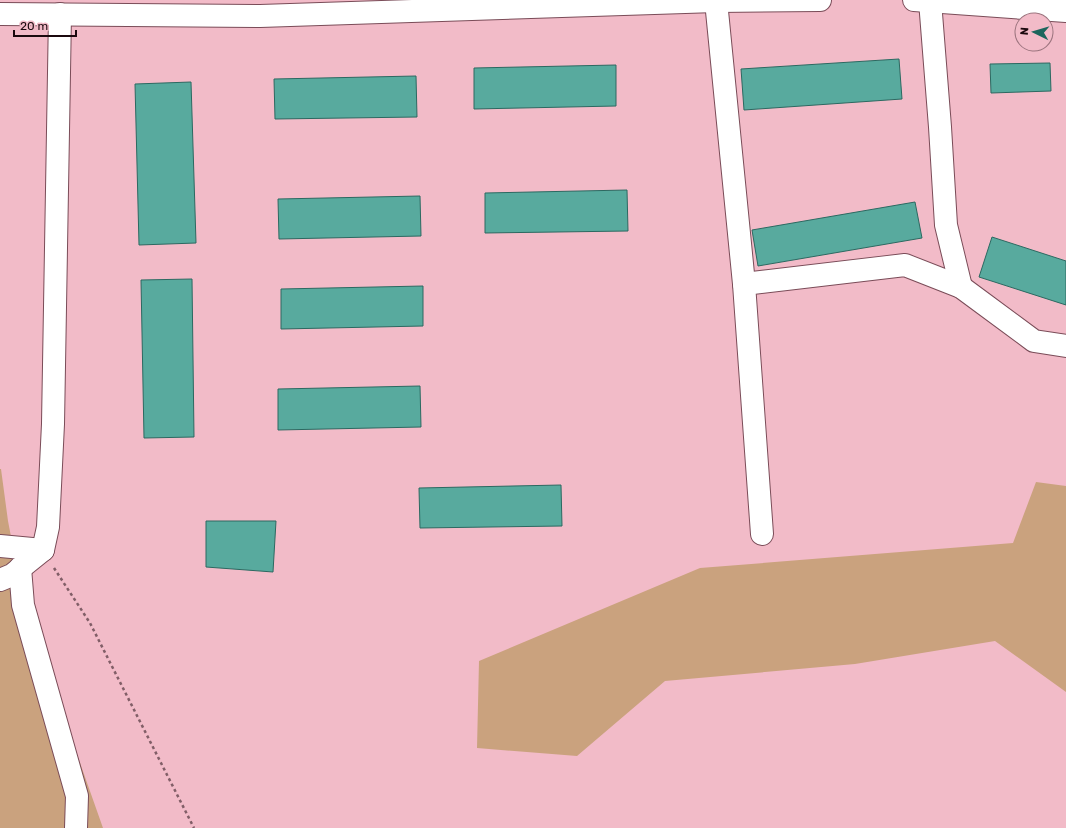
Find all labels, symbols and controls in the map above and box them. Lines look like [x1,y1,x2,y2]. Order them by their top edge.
scale bar [14,12,76,38]
north arrow [1014,12,1054,52]
text: 20 m [20,19,48,33]
text: N [1018,27,1031,36]

